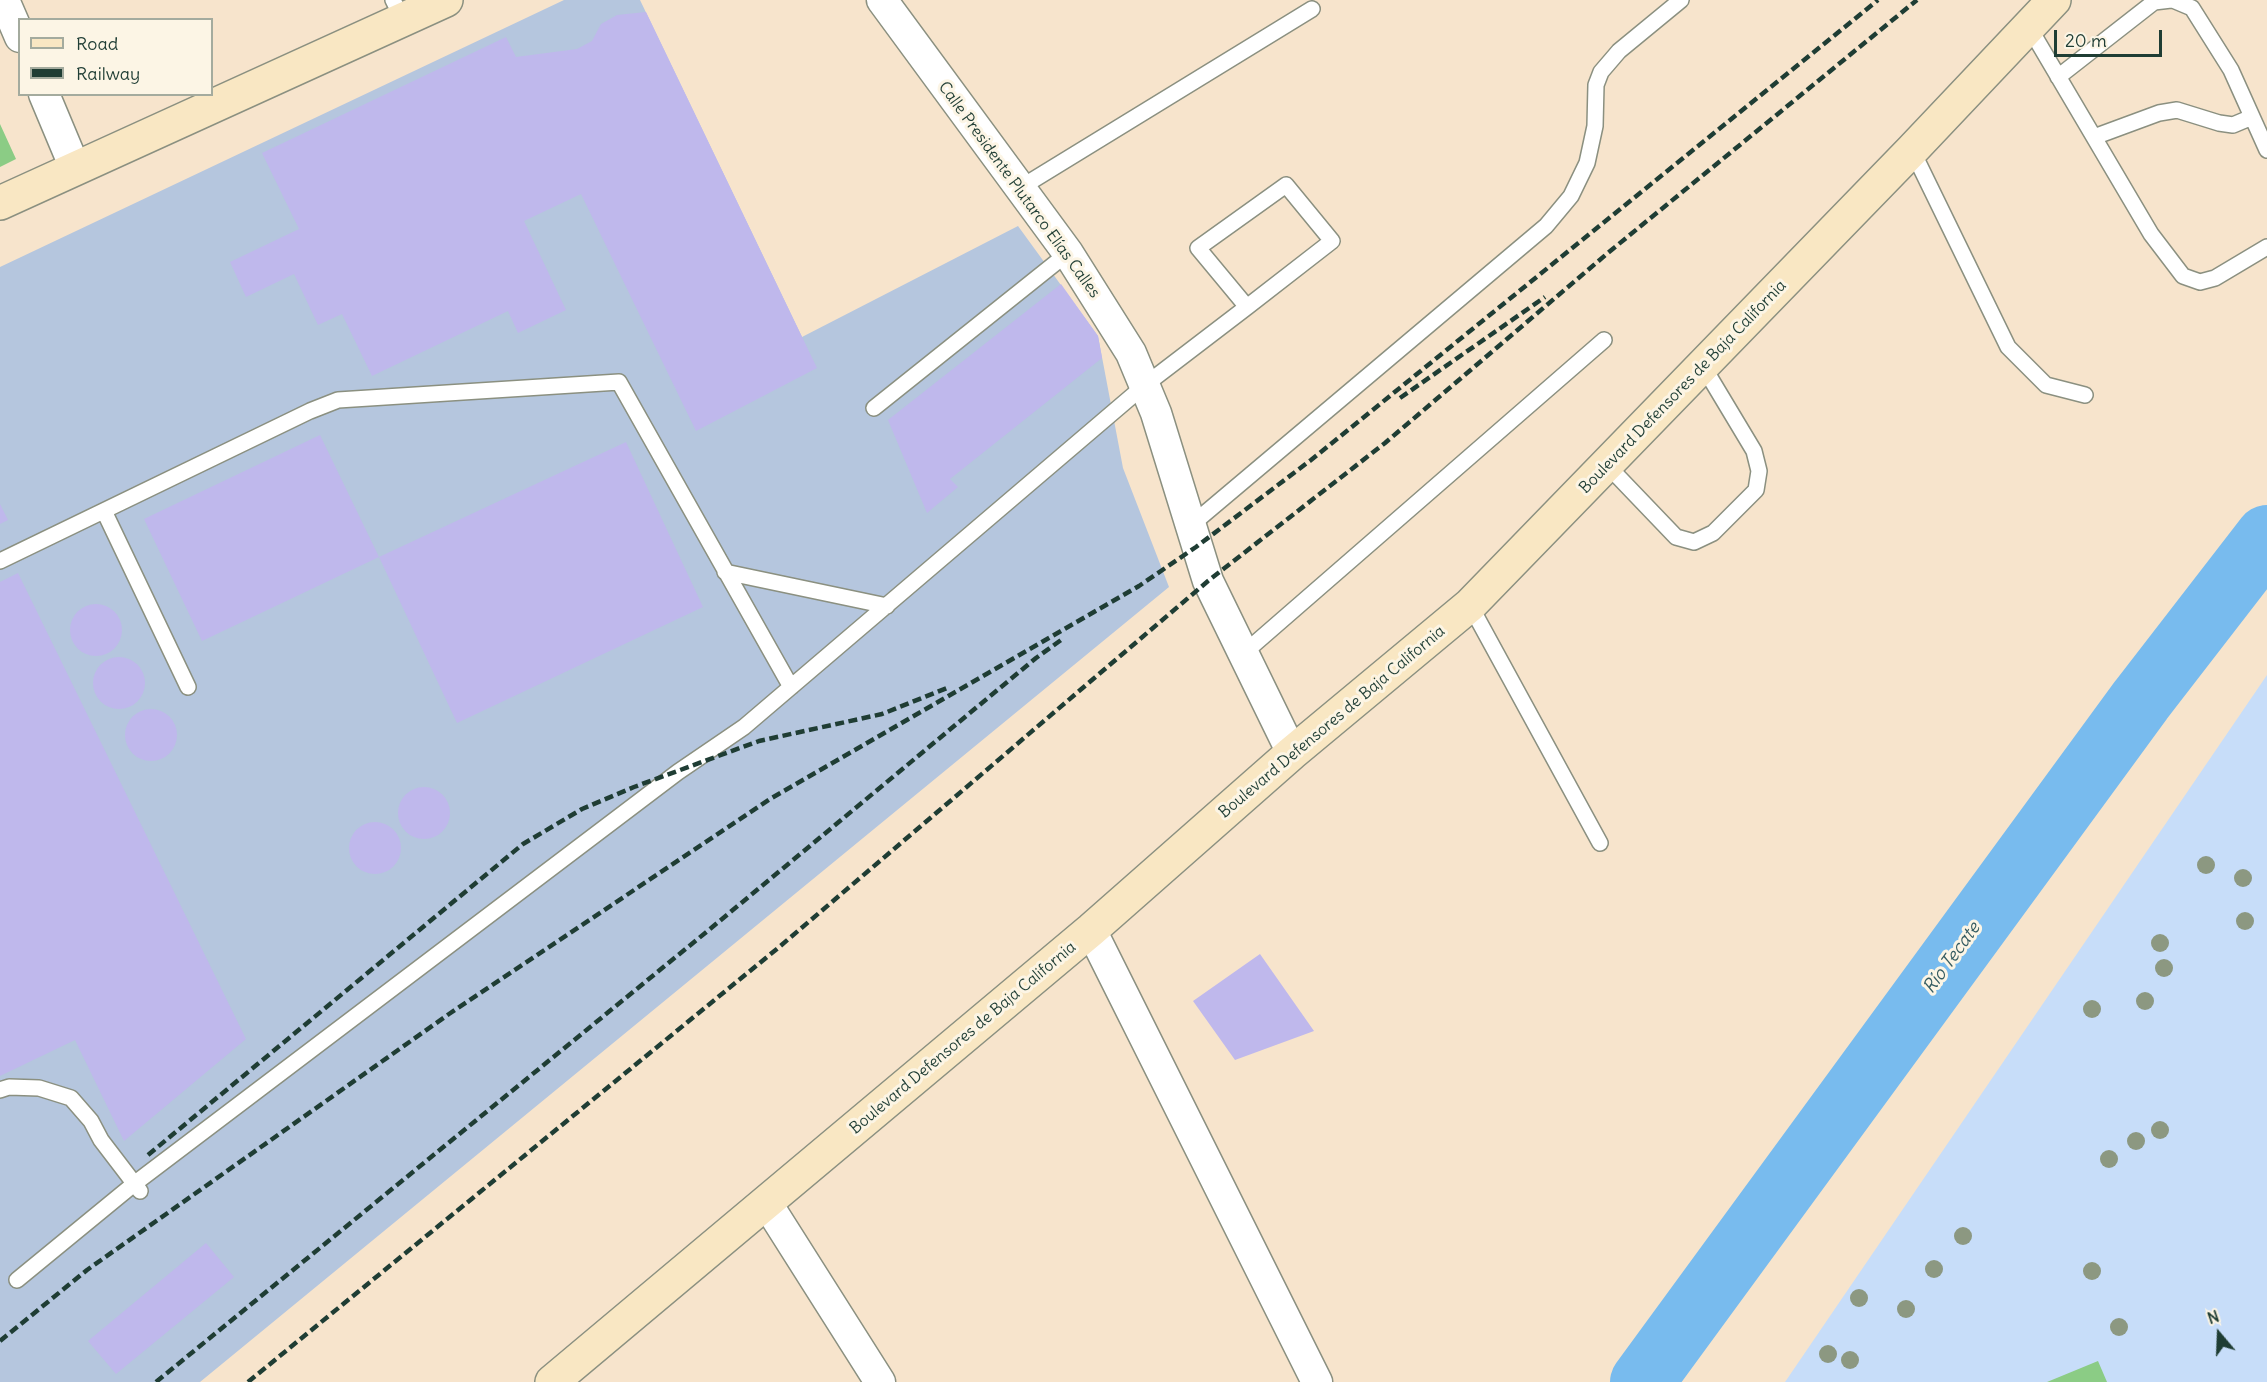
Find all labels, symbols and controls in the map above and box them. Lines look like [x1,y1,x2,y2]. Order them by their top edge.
legend [18,18,213,96]
scale bar [2057,18,2165,56]
text: 20 m [2065,29,2107,52]
text: Road [76,32,118,55]
text: Railway [76,62,140,85]
street label: Calle Presidente Plutarco Elías Calles [934,78,1104,302]
street label: Boulevard Defensores de Baja California [1576,276,1790,498]
street label: Boulevard Defensores de Baja California [1215,622,1449,822]
water label: Río Tecate [1919,918,1985,998]
street label: Boulevard Defensores de Baja California [846,938,1080,1138]
north arrow [2189,1304,2249,1364]
text: N [2205,1306,2222,1328]

